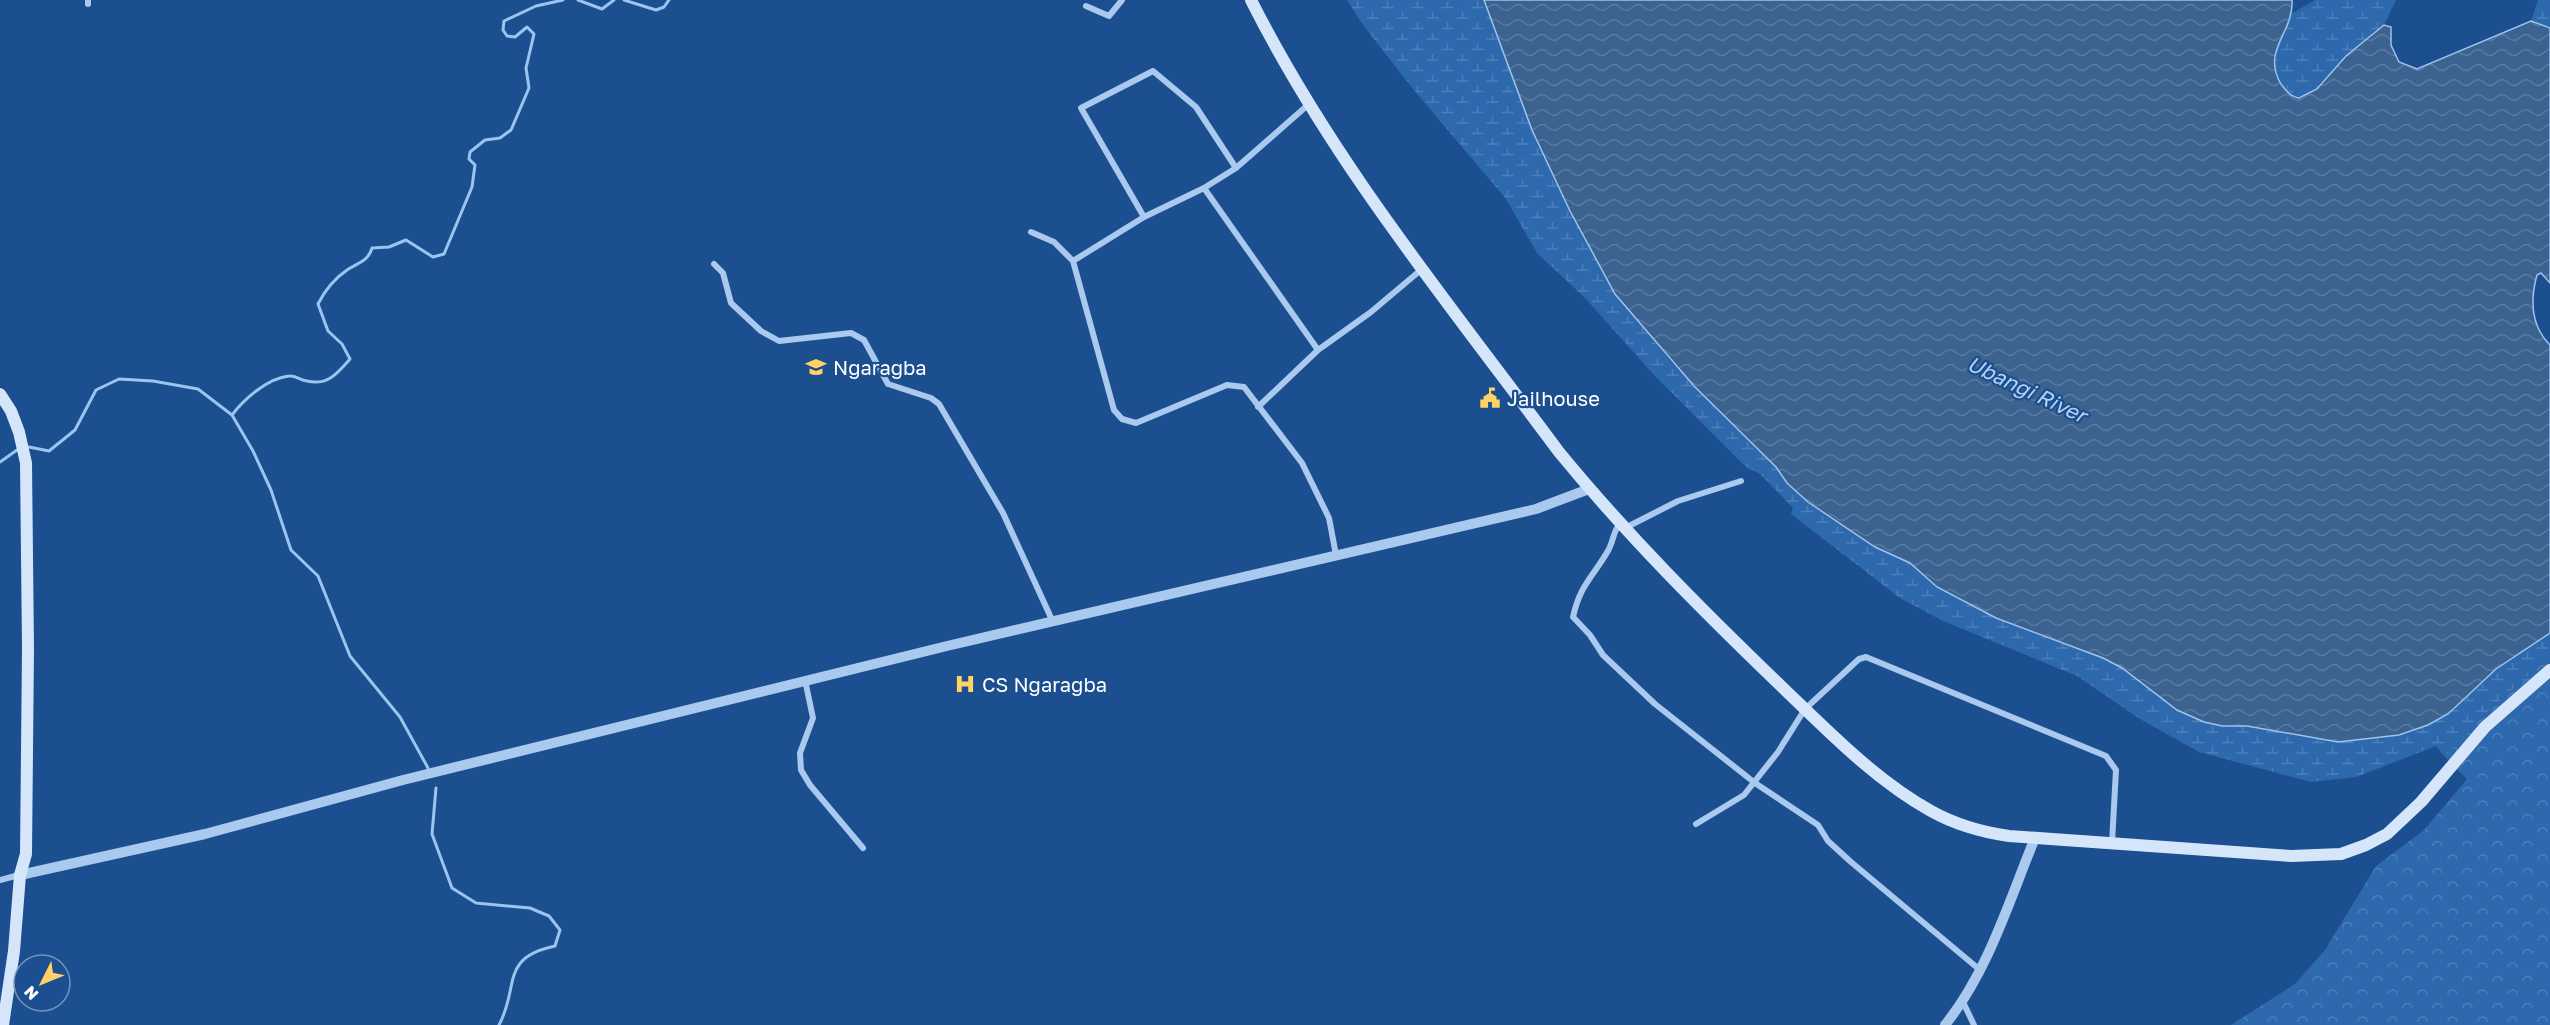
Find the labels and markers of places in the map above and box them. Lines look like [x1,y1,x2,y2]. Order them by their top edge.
school or university icon: Ngaragba [804,355,828,379]
place label: Ngaragba [833,355,927,379]
public building icon: Jailhouse [1478,386,1502,410]
place label: Jailhouse [1507,386,1600,410]
hospital icon: CS Ngaragba [953,672,977,696]
place label: CS Ngaragba [982,672,1107,696]

